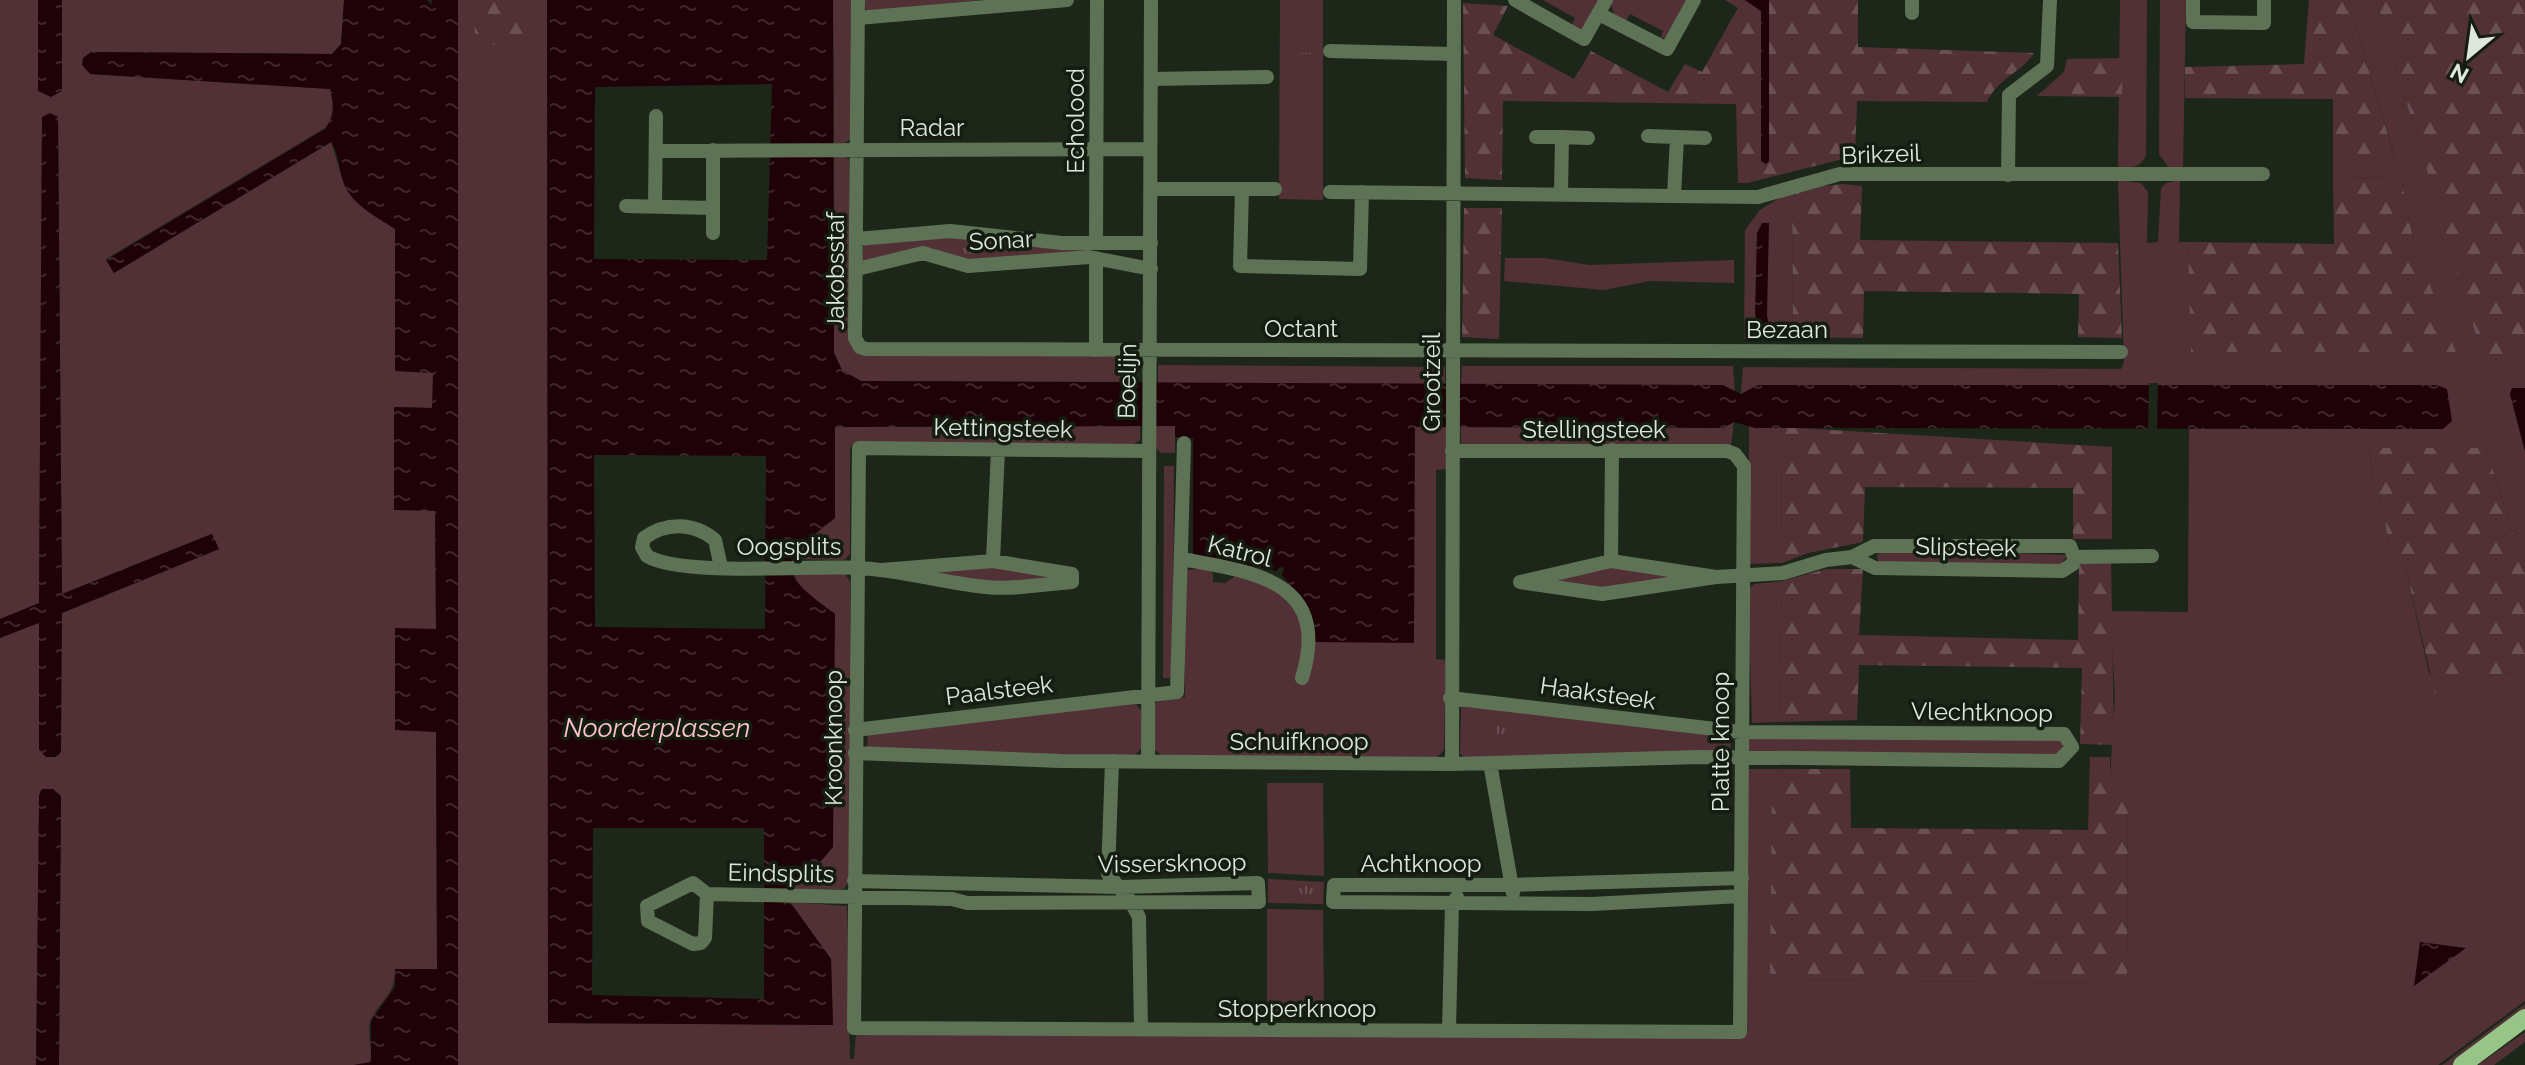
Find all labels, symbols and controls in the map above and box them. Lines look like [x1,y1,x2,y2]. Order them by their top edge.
north arrow [2429,16,2509,96]
text: N [2446,58,2473,89]
street label: Echolood [1061,68,1090,174]
street label: Radar [900,113,965,142]
street label: Brikzeil [1841,138,1922,170]
street label: Jakobsstaf [821,211,850,330]
street label: Sonar [968,224,1034,256]
street label: Octant [1264,314,1338,343]
street label: Bezaan [1746,315,1828,344]
street label: Grootzeil [1417,332,1446,432]
street label: Boelijn [1112,343,1142,419]
street label: Kettingsteek [933,412,1073,444]
street label: Stellingsteek [1522,415,1666,444]
street label: Katrol [1205,529,1276,573]
street label: Oogsplits [737,532,841,561]
street label: Slipsteek [1915,532,2017,562]
street label: Paalsteek [944,669,1055,711]
street label: Kroonknoop [819,670,848,806]
street label: Haaksteek [1538,671,1658,716]
street label: Platte knoop [1706,672,1735,812]
street label: Vlechtknoop [1911,696,2053,728]
water label: Noorderplassen [564,713,750,743]
street label: Schuifknoop [1229,727,1369,756]
street label: Vissersknoop [1097,847,1247,879]
street label: Achtknoop [1360,849,1482,878]
street label: Eindsplits [727,858,835,888]
street label: Stopperknoop [1218,994,1376,1023]

